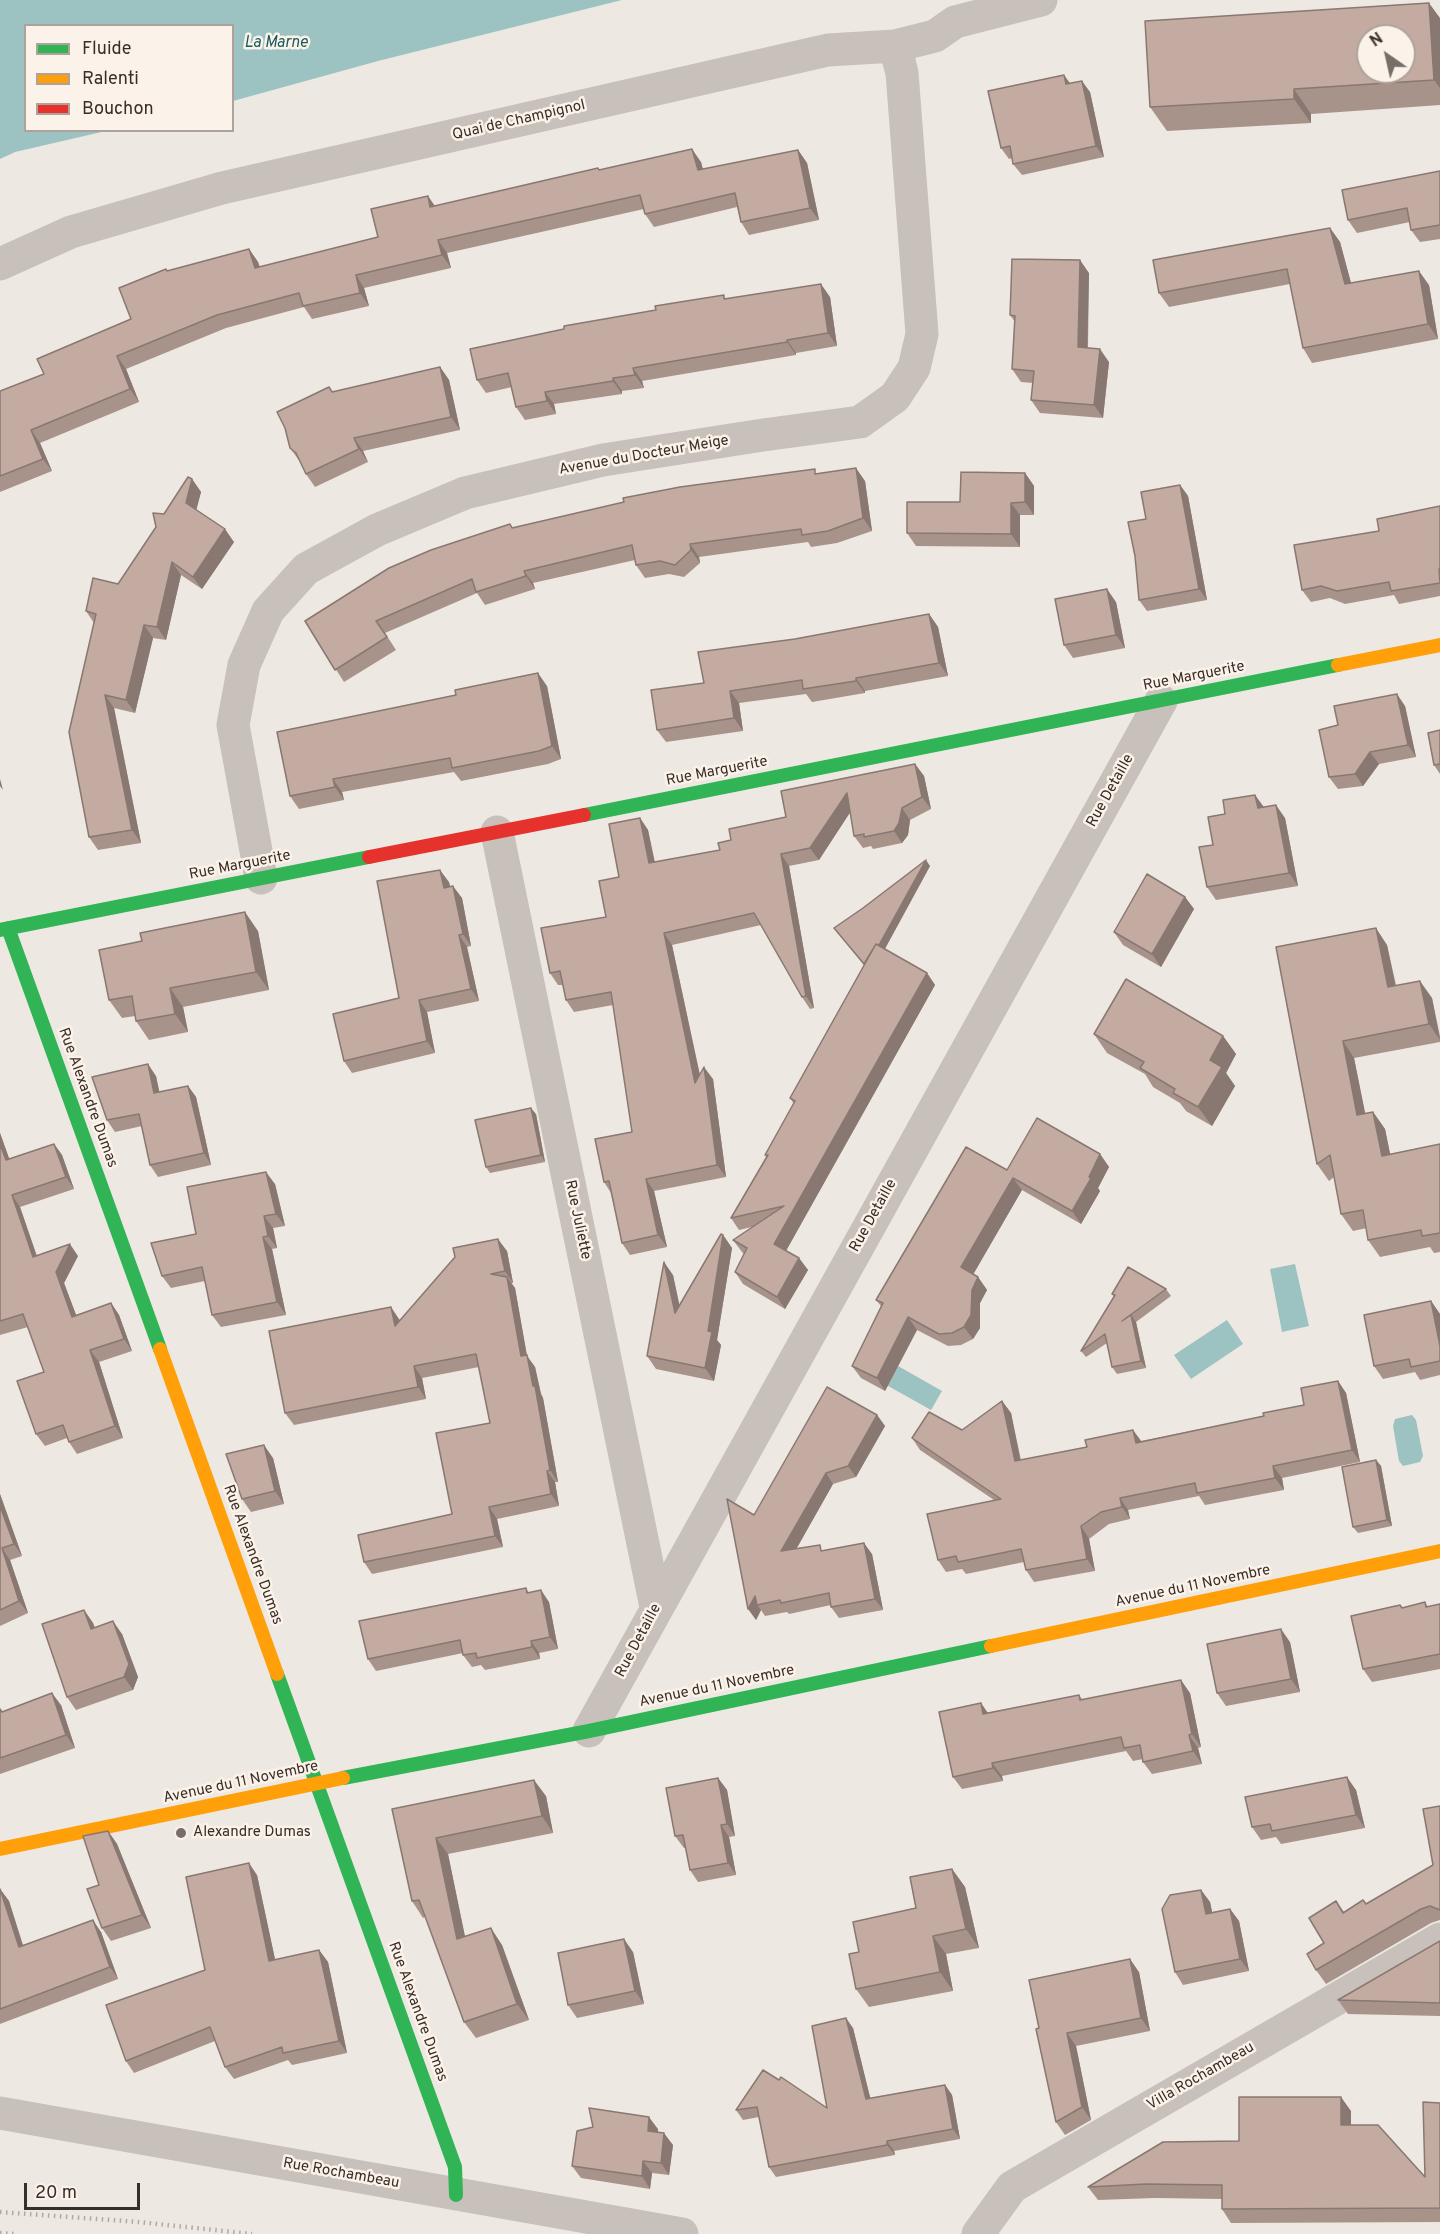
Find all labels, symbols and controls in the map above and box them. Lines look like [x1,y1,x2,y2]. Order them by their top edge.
legend [24,24,234,132]
north arrow [1356,24,1416,84]
text: N [1367,29,1387,52]
water label: La Marne [244,34,308,54]
text: Fluide [82,38,131,61]
text: Ralenti [82,68,139,91]
street label: Quai de Champignol [451,97,587,145]
text: Bouchon [82,98,154,121]
street label: Avenue du Docteur Meige [558,432,730,480]
street label: Rue Marguerite [1142,658,1246,696]
street label: Rue Detaille [1084,751,1138,831]
street label: Rue Marguerite [665,753,769,791]
street label: Rue Marguerite [188,847,292,885]
street label: Rue Alexandre Dumas [53,1026,121,1170]
street label: Rue Detaille [847,1176,901,1256]
street label: Rue Juliette [560,1178,594,1262]
street label: Rue Alexandre Dumas [218,1483,286,1627]
street label: Avenue du 11 Novembre [1114,1562,1272,1612]
street label: Rue Detaille [612,1601,666,1681]
street label: Avenue du 11 Novembre [638,1662,796,1712]
street label: Avenue du 11 Novembre [162,1758,320,1808]
place label: Alexandre Dumas [193,1824,311,1842]
marker: Alexandre Dumas [174,1826,188,1840]
street label: Rue Alexandre Dumas [383,1940,451,2084]
street label: Villa Rochambeau [1144,2039,1258,2115]
street label: Rue Rochambeau [281,2155,401,2193]
scale bar [27,2171,142,2209]
text: 20 m [35,2182,77,2205]

